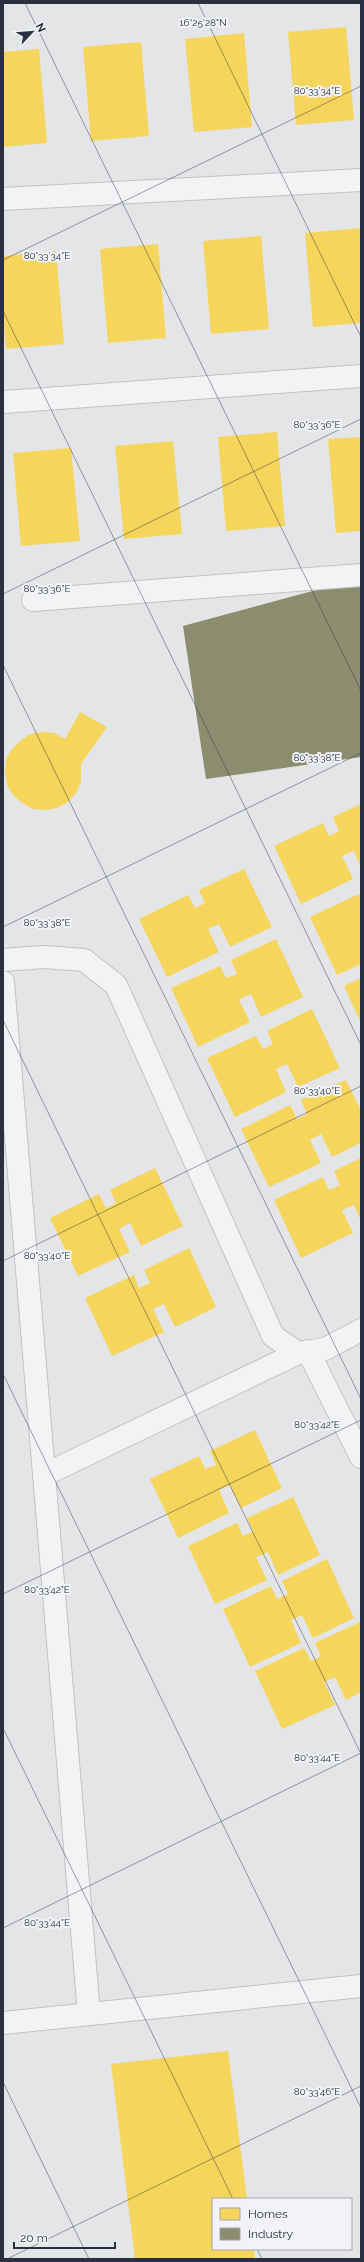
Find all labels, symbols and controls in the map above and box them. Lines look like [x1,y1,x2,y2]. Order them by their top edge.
north arrow [12,12,52,52]
text: 16°25'28"N [179,17,227,28]
text: N [33,21,48,34]
text: 80°33'34"E [294,85,340,96]
text: 80°33'34"E [24,250,70,261]
text: 80°33'36"E [293,419,341,430]
text: 80°33'36"E [23,583,71,594]
text: 80°33'38"E [293,752,341,763]
text: 80°33'38"E [23,917,71,928]
text: 80°33'40"E [294,1085,340,1096]
text: 80°33'40"E [24,1250,70,1261]
text: 80°33'42"E [294,1419,340,1430]
text: 80°33'42"E [24,1584,70,1595]
text: 80°33'44"E [294,1752,340,1763]
text: 80°33'44"E [24,1917,70,1928]
text: 80°33'46"E [294,2086,340,2097]
legend [212,2198,352,2250]
text: Homes [248,2207,288,2221]
scale bar [14,2224,115,2250]
text: Industry [248,2227,294,2241]
text: 20 m [20,2231,48,2245]

